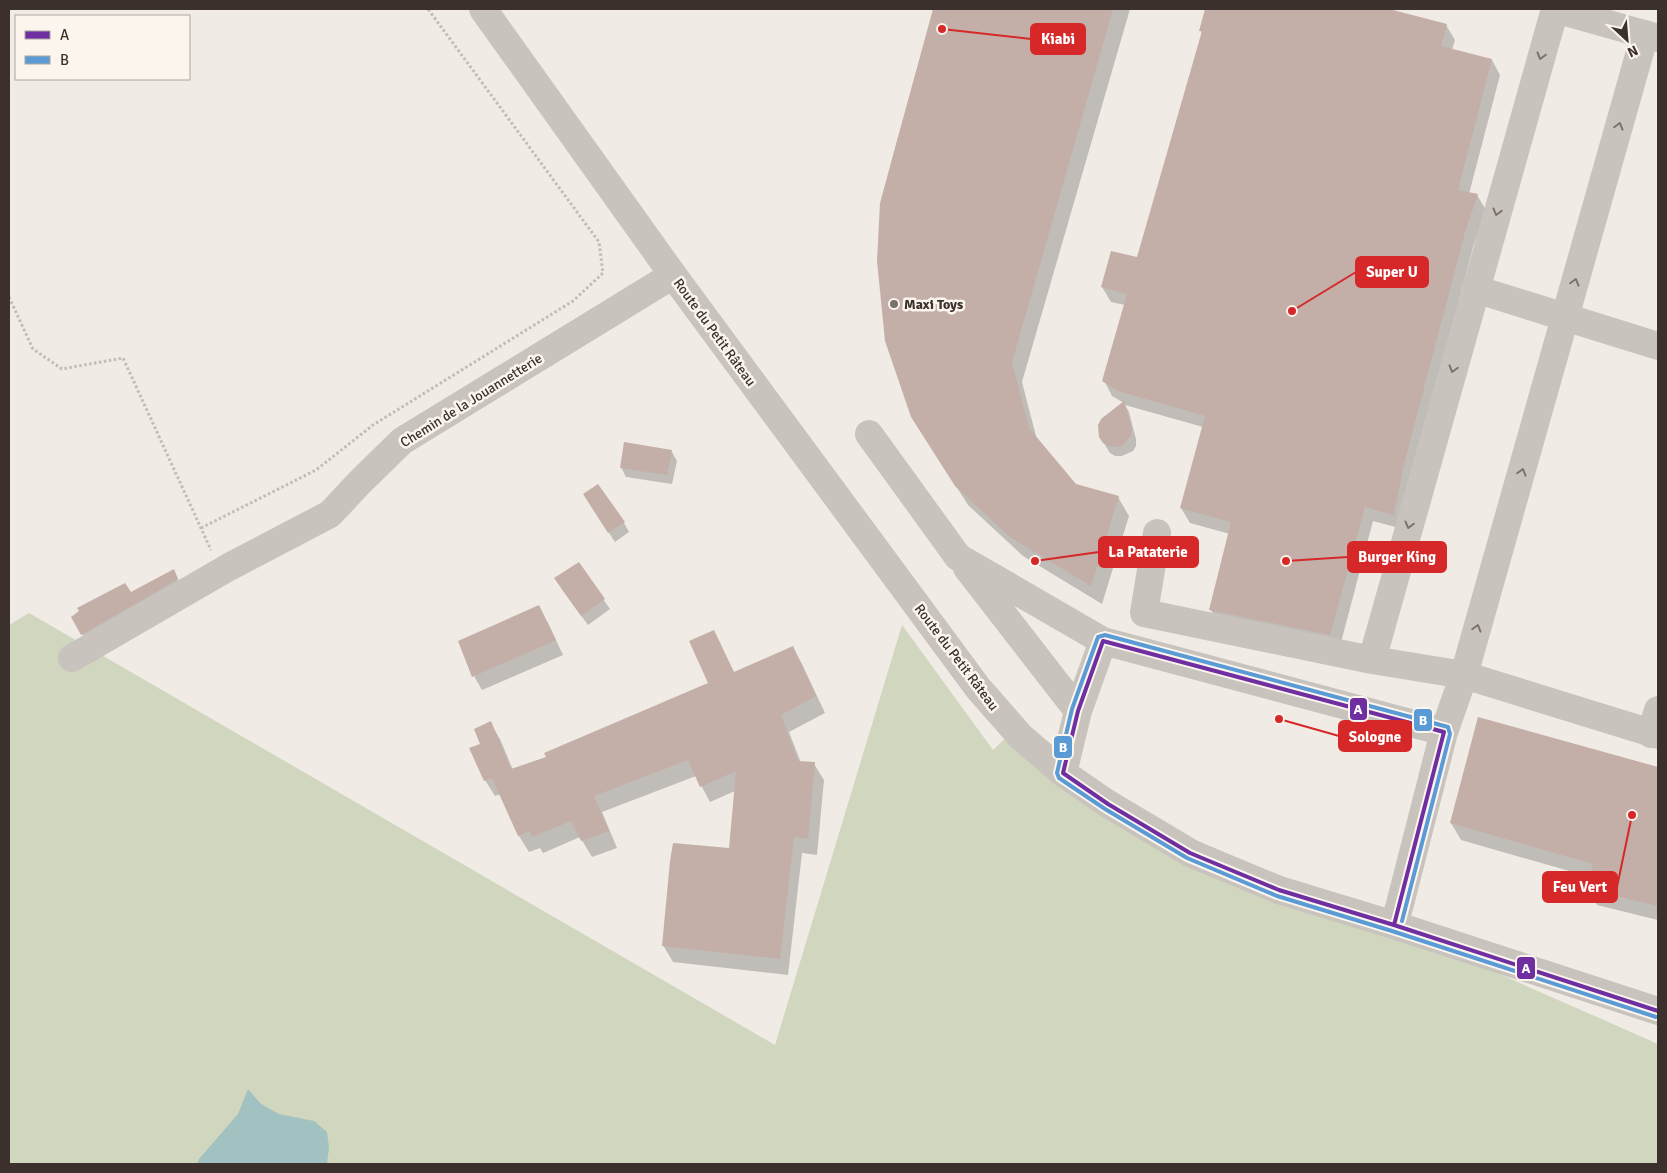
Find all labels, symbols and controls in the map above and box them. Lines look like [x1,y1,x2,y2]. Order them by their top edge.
legend [15,15,190,80]
north arrow [1602,15,1652,65]
callout: Kiabi [1031,24,1085,54]
text: A [60,26,69,44]
text: Kiabi [1041,30,1075,48]
text: N [1624,41,1641,61]
text: B [60,51,69,69]
one-way arrow [1536,51,1547,60]
one-way arrow [1614,122,1624,130]
one-way arrow [1493,208,1503,216]
callout: Super U [1356,257,1428,287]
text: Super U [1366,263,1418,281]
street label: Route du Petit Râteau [670,275,759,390]
one-way arrow [1570,278,1580,287]
place label: Maxi Toys [904,296,963,313]
marker: Maxi Toys [888,298,900,310]
street label: Chemin de la Jouannetterie [397,350,545,451]
one-way arrow [1449,364,1459,372]
one-way arrow [1516,468,1526,477]
one-way arrow [1405,520,1415,529]
callout: La Pataterie [1099,537,1198,567]
callout: Burger King [1348,542,1446,572]
text: La Pataterie [1108,543,1188,561]
text: Burger King [1358,548,1436,566]
street label: Route du Petit Râteau [911,601,1002,714]
one-way arrow [1472,625,1482,633]
line badge: A [1349,697,1368,721]
text: A [1354,701,1363,718]
line badge: B [1413,708,1433,732]
text: B [1419,712,1428,729]
callout: Sologne [1339,721,1411,751]
text: Sologne [1349,728,1401,746]
line badge: B [1053,735,1073,759]
text: B [1059,739,1068,756]
callout: Feu Vert [1543,872,1617,902]
text: Feu Vert [1553,878,1608,896]
line badge: A [1516,956,1536,980]
text: A [1522,960,1531,977]

